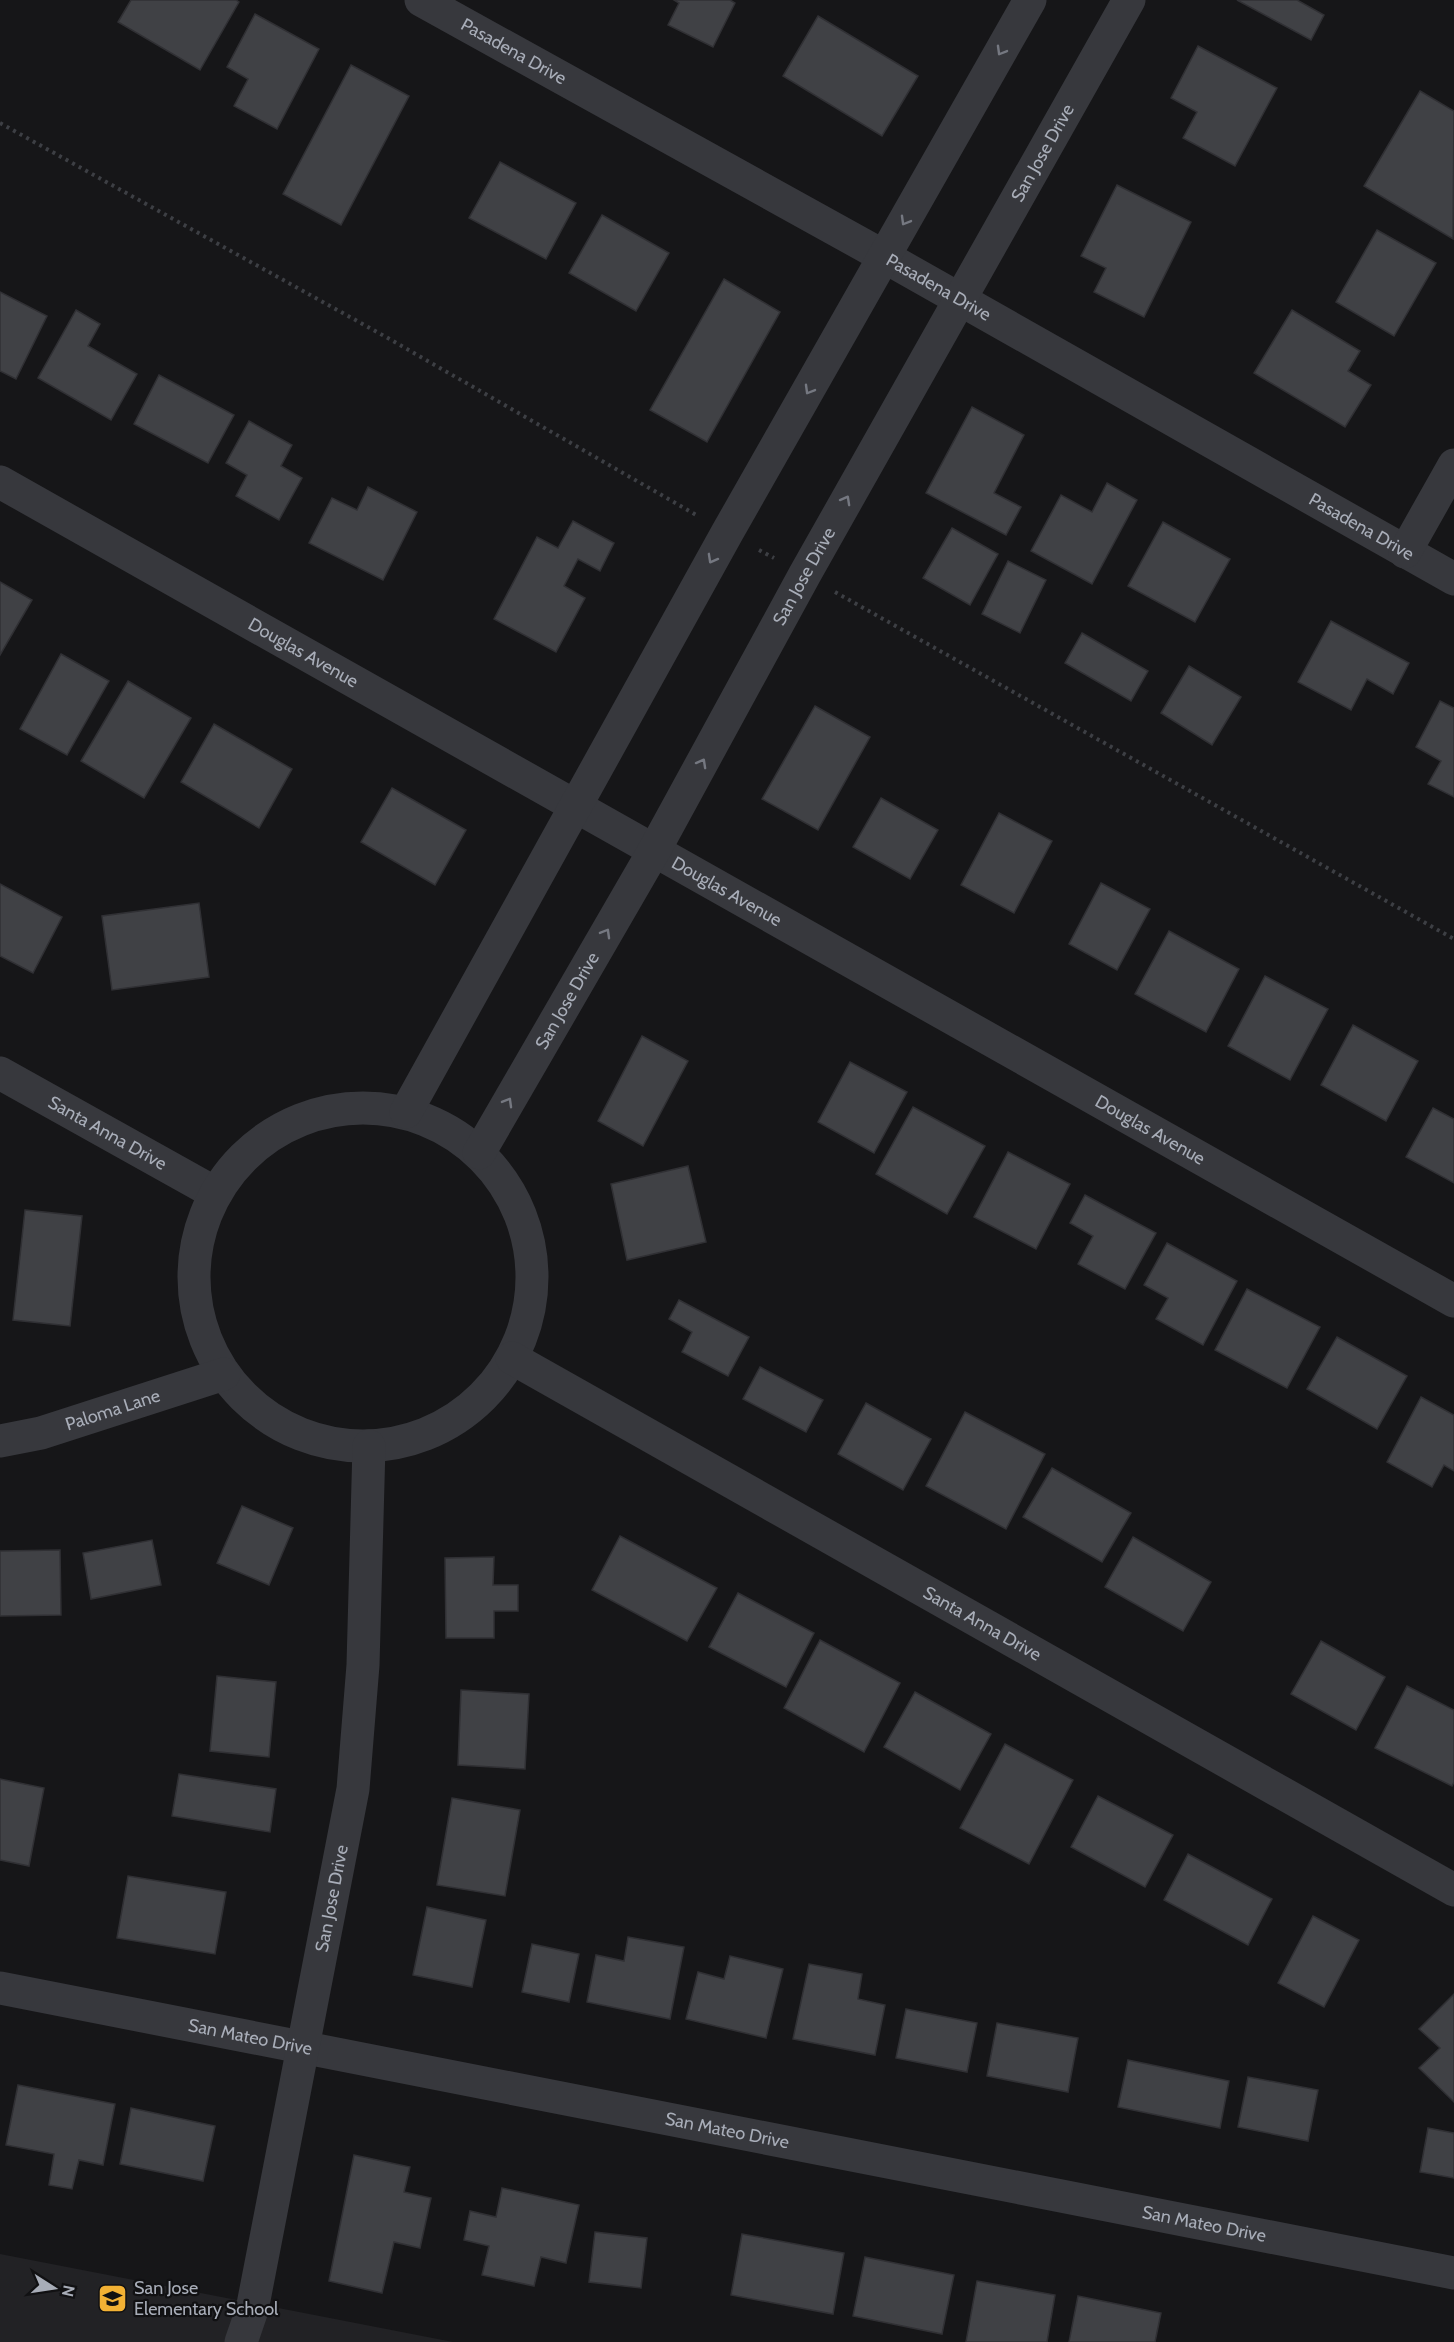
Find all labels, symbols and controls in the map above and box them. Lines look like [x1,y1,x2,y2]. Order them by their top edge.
street label: Pasadena Drive [457,13,570,89]
one-way arrow [997,45,1008,55]
street label: San Jose Drive [1006,100,1079,206]
one-way arrow [901,214,912,225]
street label: Pasadena Drive [882,249,995,326]
one-way arrow [804,384,816,394]
street label: Pasadena Drive [1305,488,1418,565]
one-way arrow [839,496,850,507]
street label: San Jose Drive [768,523,840,629]
one-way arrow [708,553,719,564]
street label: Douglas Avenue [244,613,362,693]
one-way arrow [694,759,706,770]
street label: Douglas Avenue [668,852,786,931]
one-way arrow [599,929,610,939]
street label: San Jose Drive [530,948,604,1053]
street label: Douglas Avenue [1091,1090,1209,1170]
street label: Santa Anna Drive [44,1091,170,1175]
one-way arrow [501,1098,513,1108]
street label: Paloma Lane [62,1384,163,1435]
street label: Santa Anna Drive [919,1581,1045,1666]
street label: San Jose Drive [311,1843,353,1954]
street label: San Mateo Drive [186,2014,314,2060]
street label: San Mateo Drive [663,2108,791,2153]
street label: San Mateo Drive [1140,2201,1268,2247]
north arrow [24,2258,84,2318]
place label: San Jose Elementary School [134,2277,279,2320]
school or university icon: San Jose Elementary School [97,2282,129,2314]
text: N [58,2284,79,2299]

